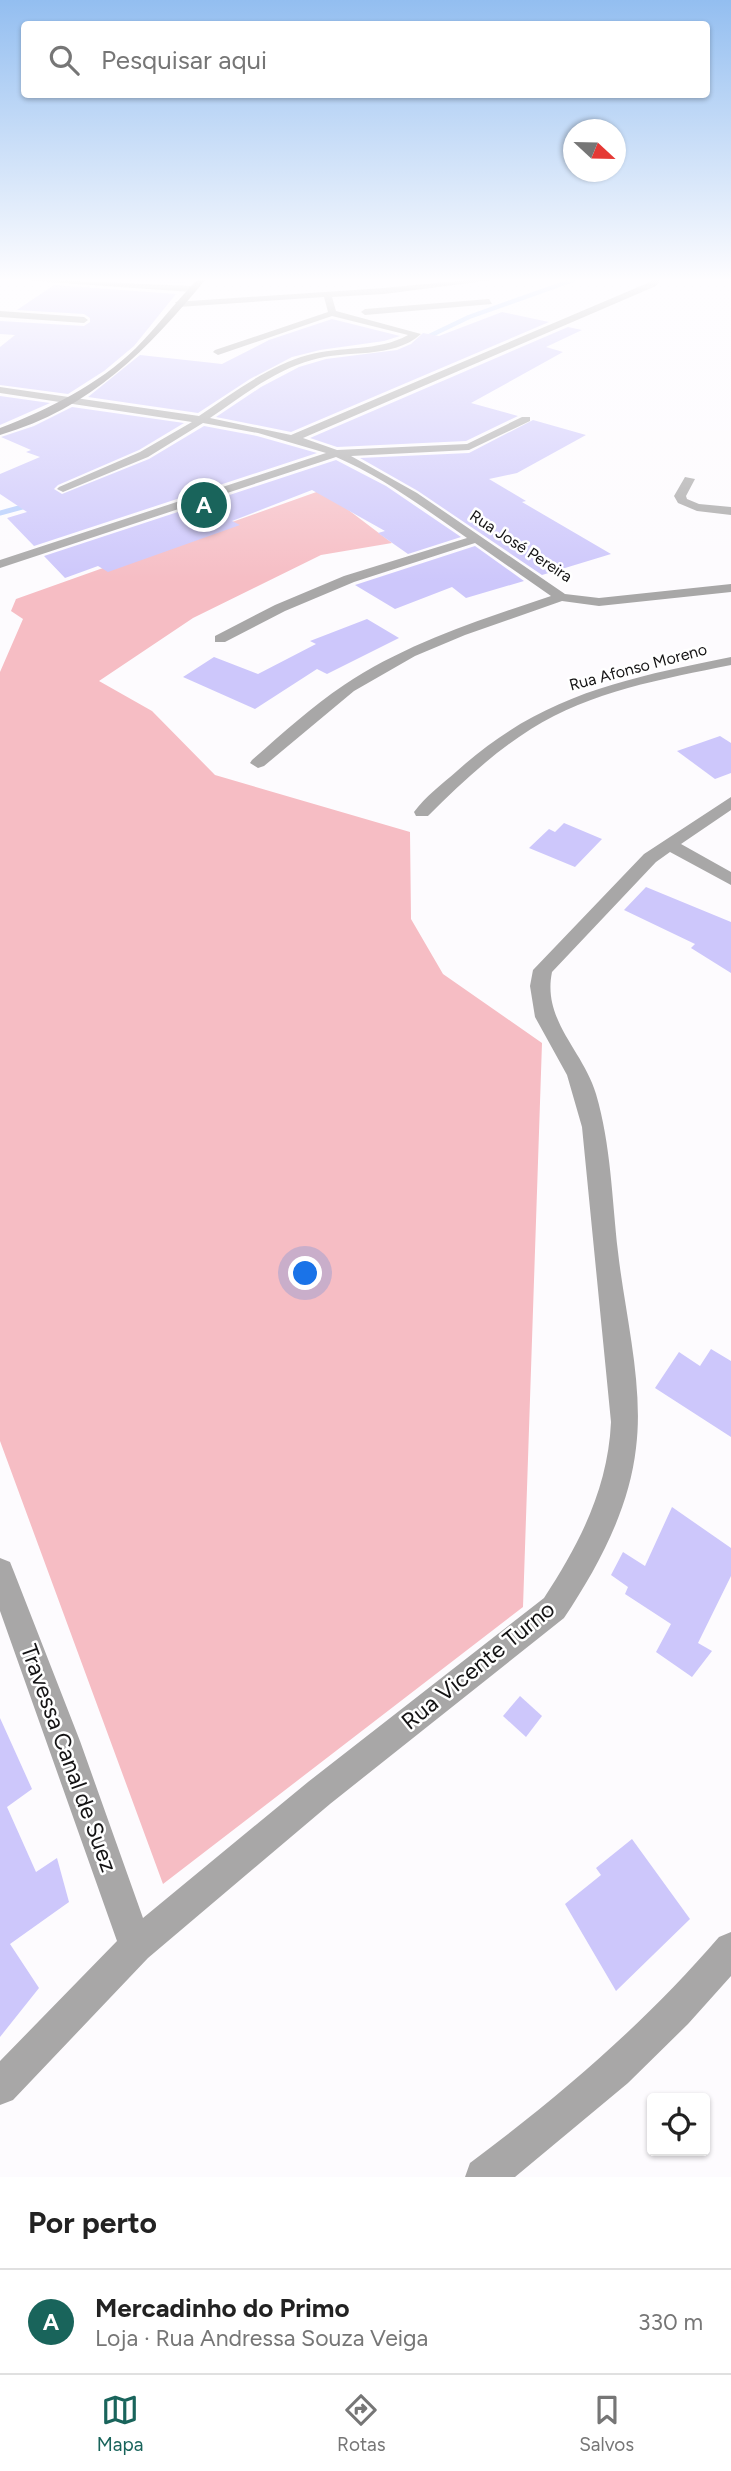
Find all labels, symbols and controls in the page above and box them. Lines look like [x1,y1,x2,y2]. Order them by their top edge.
search box [21,21,710,98]
icon: search [45,41,83,79]
text: Pesquisar aqui [101,44,267,76]
north arrow [563,119,626,182]
pin: A [181,479,227,531]
street label: Rua José Pereira [466,506,576,586]
street label: Rua Afonso Moreno [567,639,709,695]
your location [288,1256,322,1290]
street label: Rua Vicente Turno [396,1595,560,1735]
street label: Travessa Canal de Suez [15,1640,123,1876]
map controls [647,2093,710,2156]
button: locate [647,2093,710,2156]
text: Por perto [28,2204,157,2241]
text: Mercadinho do Primo [95,2292,350,2324]
text: A [43,2308,59,2336]
text: 330 m [638,2308,703,2336]
text: Loja · Rua Andressa Souza Veiga [95,2324,428,2352]
tab: Mapa [97,2391,143,2456]
tab: Rotas [337,2391,386,2456]
tab: Salvos [579,2391,634,2456]

